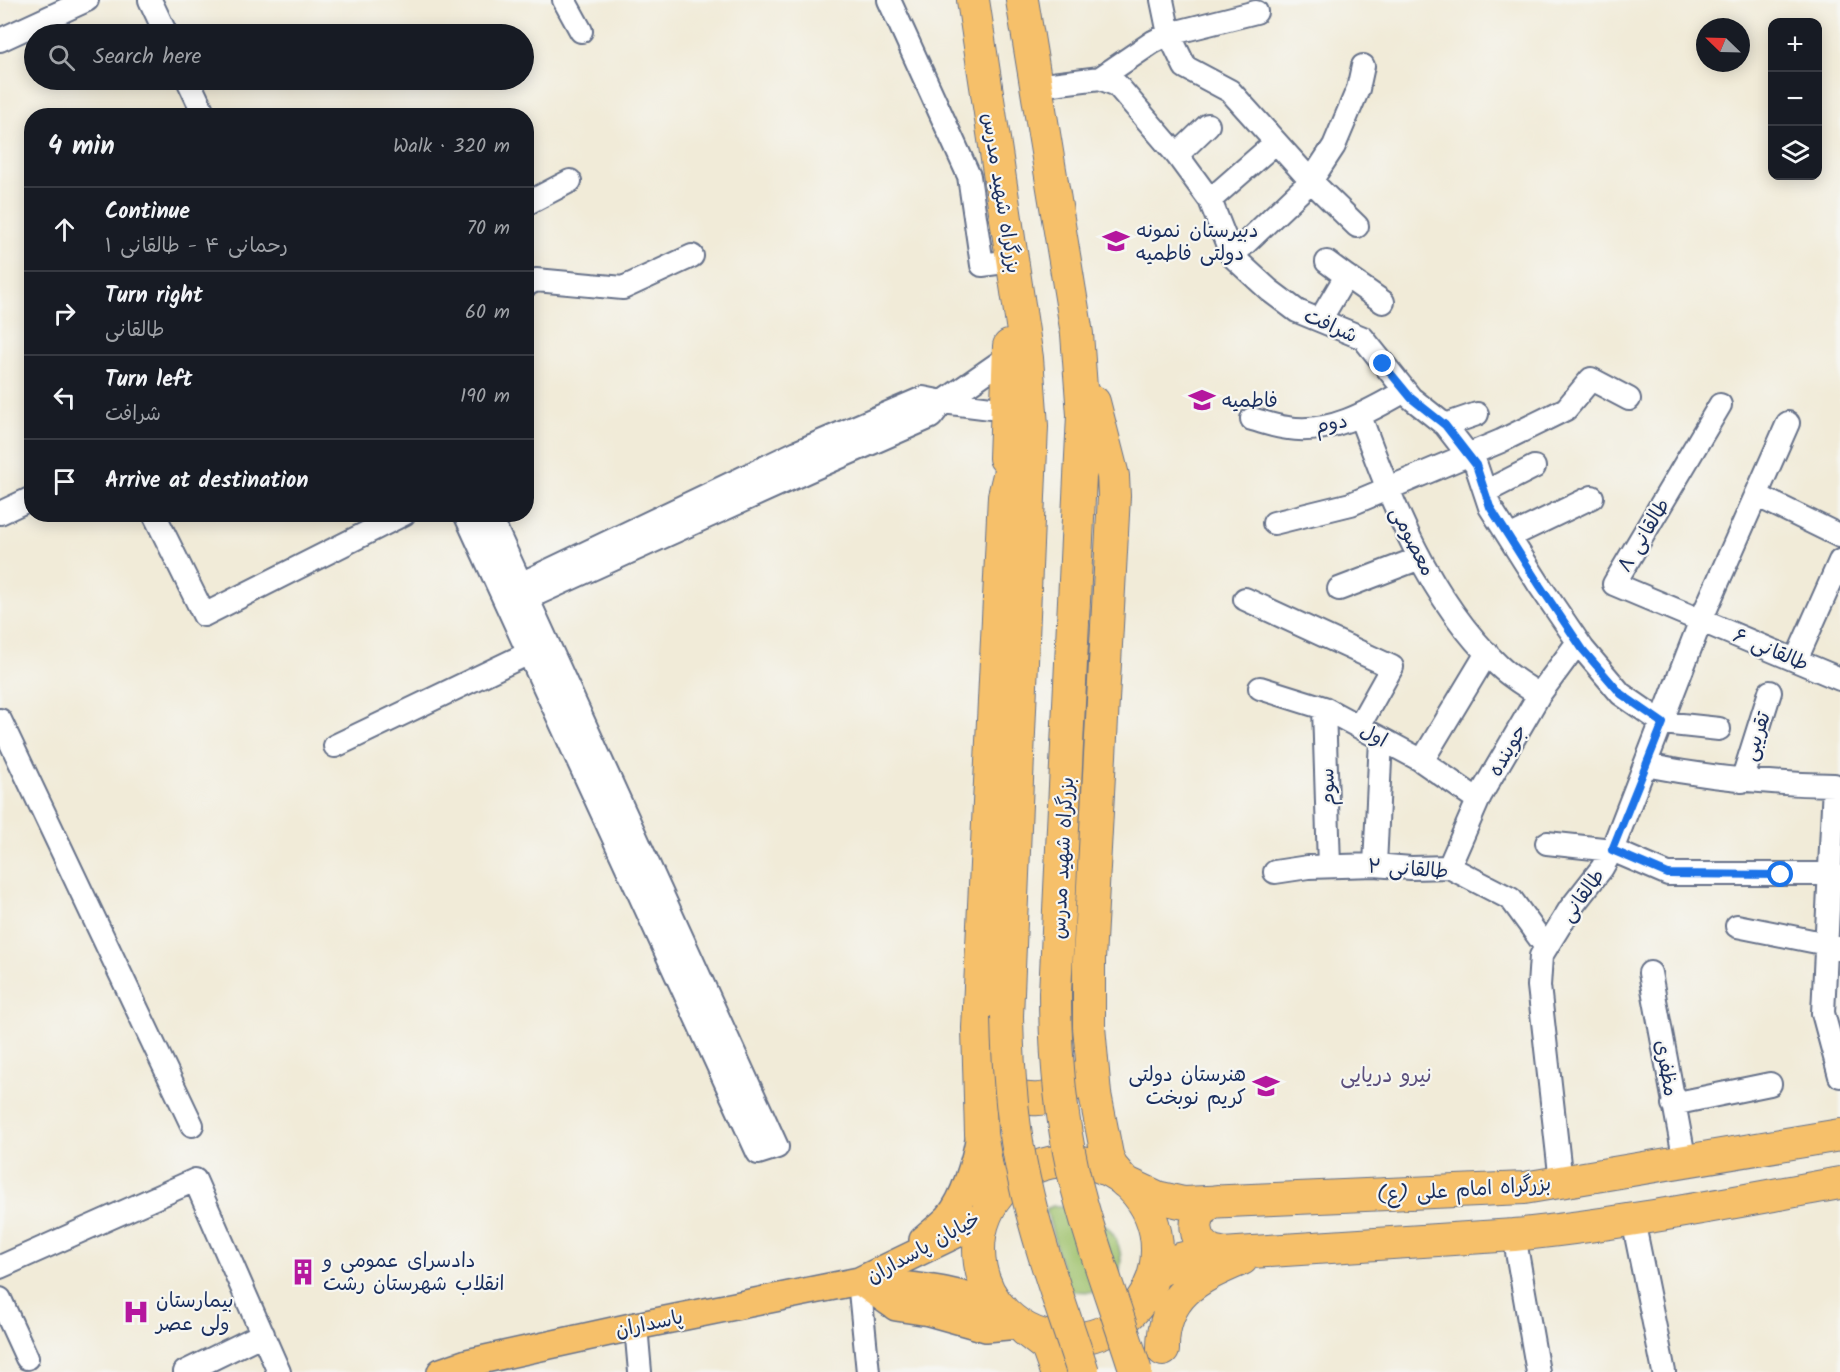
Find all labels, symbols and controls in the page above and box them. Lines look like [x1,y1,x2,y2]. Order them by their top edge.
north arrow [1696,18,1750,72]
map controls [1768,18,1822,180]
button: + [1768,18,1822,72]
search box [24,24,534,90]
text: Search here [93,40,201,75]
icon: search [45,41,78,74]
button: − [1768,72,1822,126]
street label: بزرگراه شهید مدرس [972,111,1029,276]
text: 4 min [48,126,115,168]
button: layers [1768,126,1822,180]
text: Walk · 320 m [393,131,510,163]
text: Continue [105,195,190,230]
icon: ahead [48,213,81,246]
text: 70 m [467,213,510,245]
place label: دبیرستان نمونه دولتی فاطمیه [1136,216,1259,271]
school or university icon: دبیرستان نمونه دولتی فاطمیه [1101,226,1131,256]
text: رحمانی ۴ - طالقانی ۱ [105,231,288,263]
text: Turn right [105,279,203,314]
icon: right [48,297,81,330]
text: 60 m [465,297,510,329]
street label: شرافت [1298,301,1362,353]
text: طالقانی [105,315,164,347]
route end [1369,350,1395,376]
text: Turn left [105,363,192,398]
icon: left [48,381,81,414]
text: 190 m [460,381,510,413]
school or university icon: فاطمیه [1187,385,1217,415]
place label: فاطمیه [1222,386,1278,418]
text: شرافت [105,399,161,431]
street label: دوم [1312,406,1351,444]
text: Arrive at destination [105,464,308,499]
icon: arrive [48,465,81,498]
street label: طالقانی ۸ [1610,493,1679,579]
street label: معصومی [1380,501,1442,582]
street label: طالقانی ۶ [1727,621,1813,681]
street label: تقریبی [1735,708,1781,765]
street label: اول [1353,716,1393,757]
street label: جوینده [1481,719,1537,783]
street label: سوم [1312,767,1346,806]
street label: بزرگراه شهید مدرس [1044,776,1084,940]
street label: طالقانی ۲ [1366,851,1449,889]
route start [1767,861,1793,887]
street label: طالقانی [1553,863,1614,930]
street label: مظفری [1644,1038,1686,1099]
place label: هنرستان دولتی کریم نوبخت [1128,1060,1246,1115]
district label: نیرو دریایی [1340,1060,1432,1093]
school or university icon: هنرستان دولتی کریم نوبخت [1251,1071,1281,1101]
street label: بزرگراه امام علی (ع) [1376,1169,1552,1213]
street label: خیابان پاسداران [861,1204,987,1293]
place label: دادسرای عمومی و انقلاب شهرستان رشت [321,1246,505,1301]
building icon: دادسرای عمومی و انقلاب شهرستان رشت [288,1257,318,1287]
place label: بیمارستان ولی عصر [154,1286,233,1341]
hospital icon: بیمارستان ولی عصر [121,1297,151,1327]
street label: پاسداران [613,1302,686,1348]

